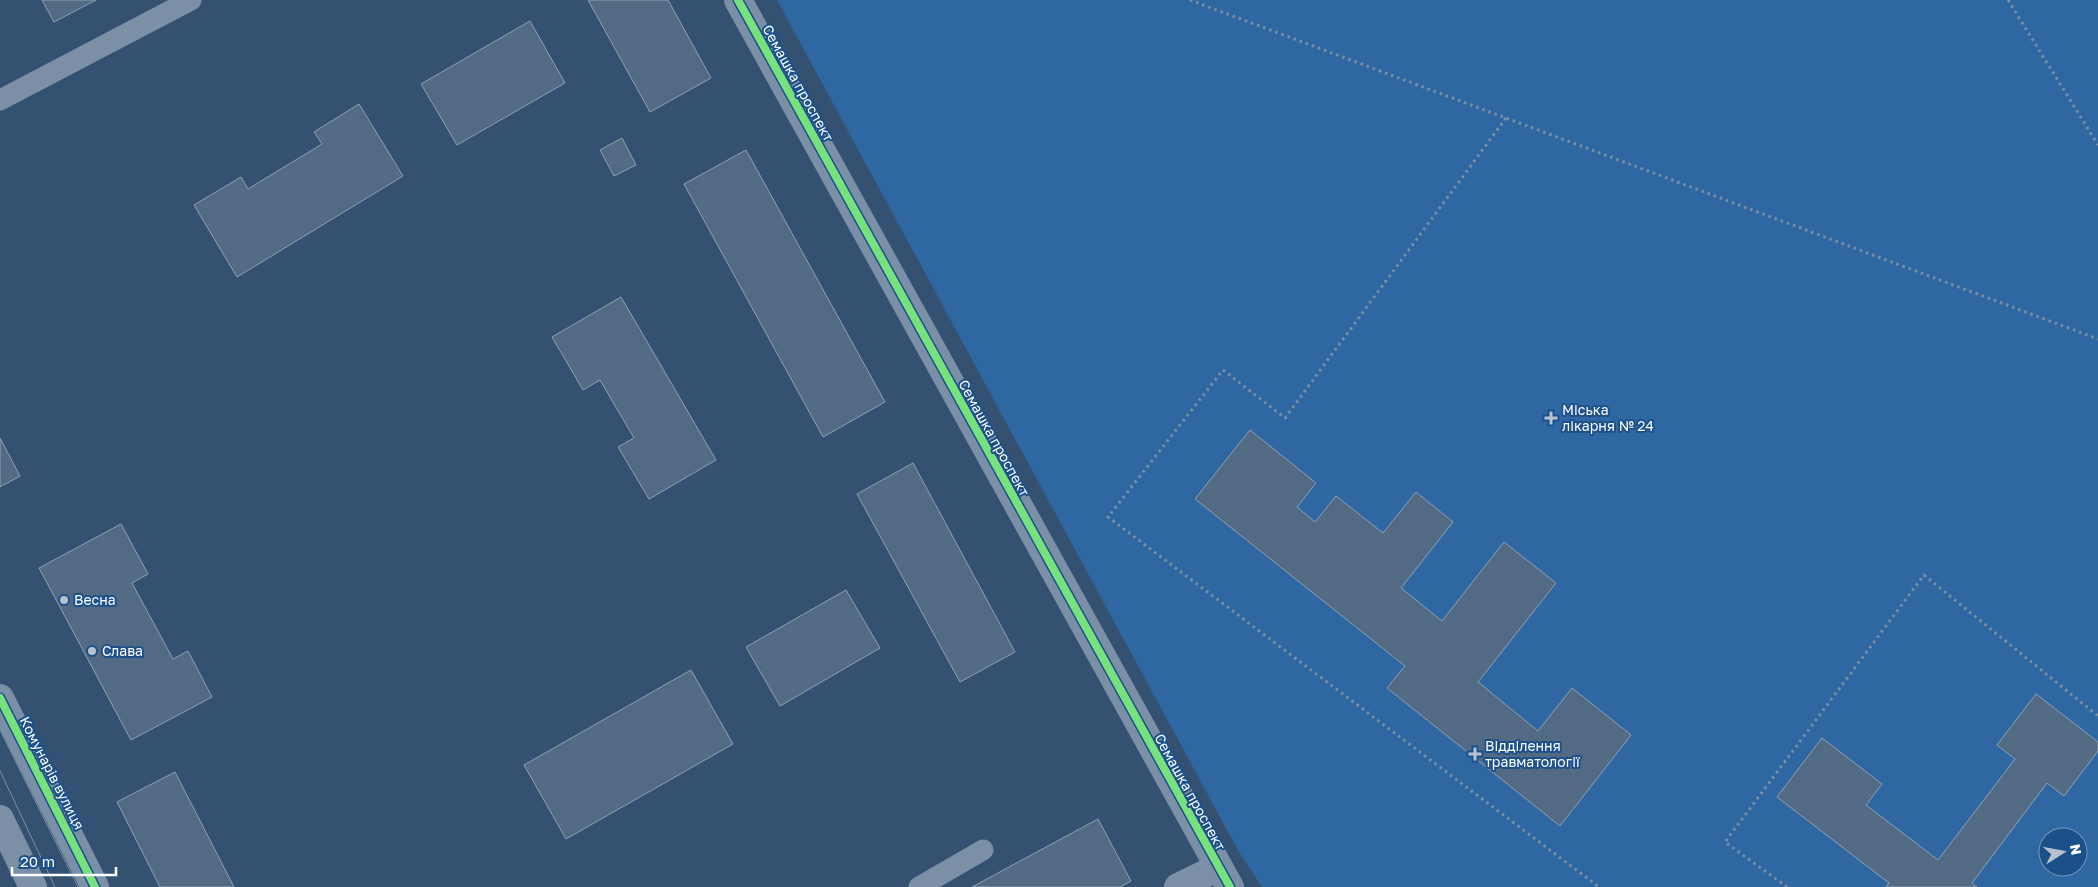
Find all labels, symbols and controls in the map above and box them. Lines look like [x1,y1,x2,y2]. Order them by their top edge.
street label: Семашка проспект [759,21,838,144]
street label: Семашка проспект [955,376,1034,499]
place label: Міська лікарня № 24 [1562,401,1654,434]
marker: Міська лікарня № 24 [1544,411,1558,425]
place label: Весна [74,591,116,608]
marker: Весна [58,594,70,606]
place label: Слава [102,642,143,659]
marker: Слава [86,645,98,657]
street label: Комунарів вулиця [17,713,88,832]
street label: Семашка проспект [1151,730,1230,853]
place label: Відділення травматології [1485,737,1581,770]
marker: Відділення травматології [1469,748,1481,760]
north arrow [2038,827,2088,877]
text: N [2067,843,2086,856]
scale bar [12,844,116,876]
text: 20 m [20,852,55,870]

